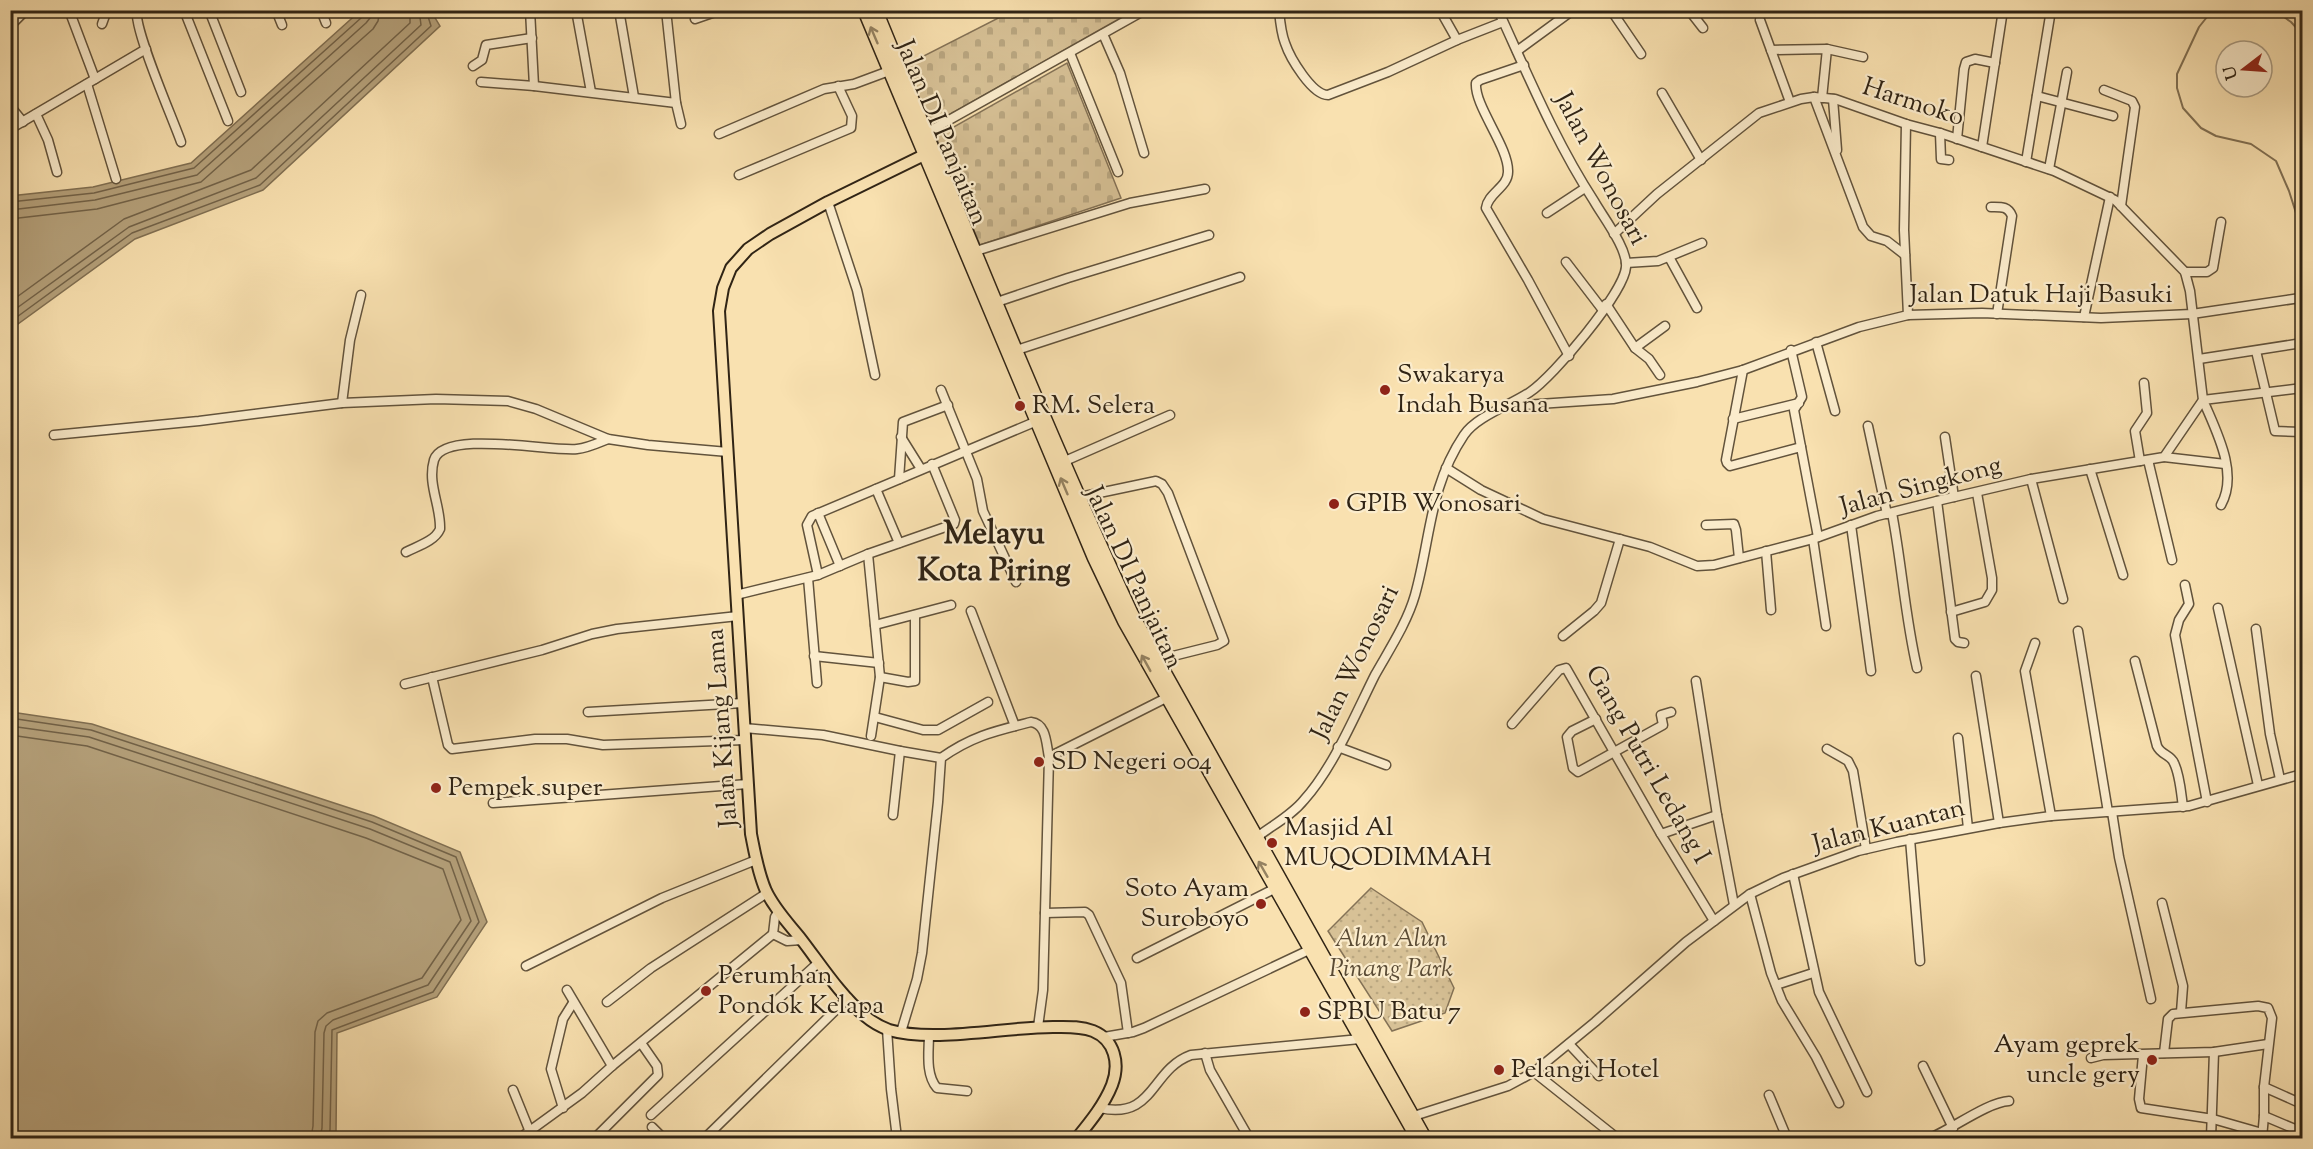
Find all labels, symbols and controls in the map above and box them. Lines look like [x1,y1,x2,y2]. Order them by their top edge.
one-way arrow [868,26,879,45]
street label: Jalan DI Panjaitan [884,33,997,231]
north arrow [2214,39,2274,99]
text: U [2219,62,2245,82]
street label: Harmoko [1857,69,1969,137]
street label: Jalan Wonosari [1543,84,1656,252]
street label: Jalan Datuk Haji Basuki [1907,277,2173,314]
place label: Swakarya Indah Busana [1397,357,1549,424]
marker: Swakarya Indah Busana [1378,383,1392,397]
place label: RM. Selera [1032,388,1155,425]
marker: RM. Selera [1013,399,1027,413]
street label: Jalan Singkong [1834,448,2006,527]
one-way arrow [1058,477,1069,496]
street label: Jalan DI Panjaitan [1073,479,1192,676]
place label: GPIB Wonosari [1346,486,1521,523]
marker: GPIB Wonosari [1327,497,1341,511]
district label: Melayu Kota Piring [917,512,1071,595]
street label: Jalan Wonosari [1302,579,1410,749]
street label: Jalan Kijang Lama [698,627,749,831]
one-way arrow [1140,654,1151,672]
street label: Gang Putri Ledang I [1575,659,1719,872]
place label: SD Negeri 004 [1051,744,1212,781]
marker: SD Negeri 004 [1032,755,1046,769]
place label: Pempek super [448,770,603,807]
marker: Pempek super [429,781,443,795]
street label: Jalan Kuantan [1807,790,1969,864]
place label: Masjid Al MUQODIMMAH [1284,810,1492,877]
marker: Masjid Al MUQODIMMAH [1265,836,1279,850]
one-way arrow [1256,861,1268,878]
place label: Soto Ayam Suroboyo [1125,871,1249,938]
marker: Soto Ayam Suroboyo [1254,897,1268,911]
park label: Alun Alun Pinang Park [1329,921,1453,988]
place label: Perumhan Pondok Kelapa [718,958,884,1025]
marker: Perumhan Pondok Kelapa [699,984,713,998]
place label: SPBU Batu 7 [1317,994,1461,1031]
marker: SPBU Batu 7 [1298,1005,1312,1019]
place label: Ayam geprek uncle gery [1994,1027,2140,1094]
place label: Pelangi Hotel [1511,1052,1659,1089]
marker: Ayam geprek uncle gery [2145,1053,2159,1067]
marker: Pelangi Hotel [1492,1063,1506,1077]

